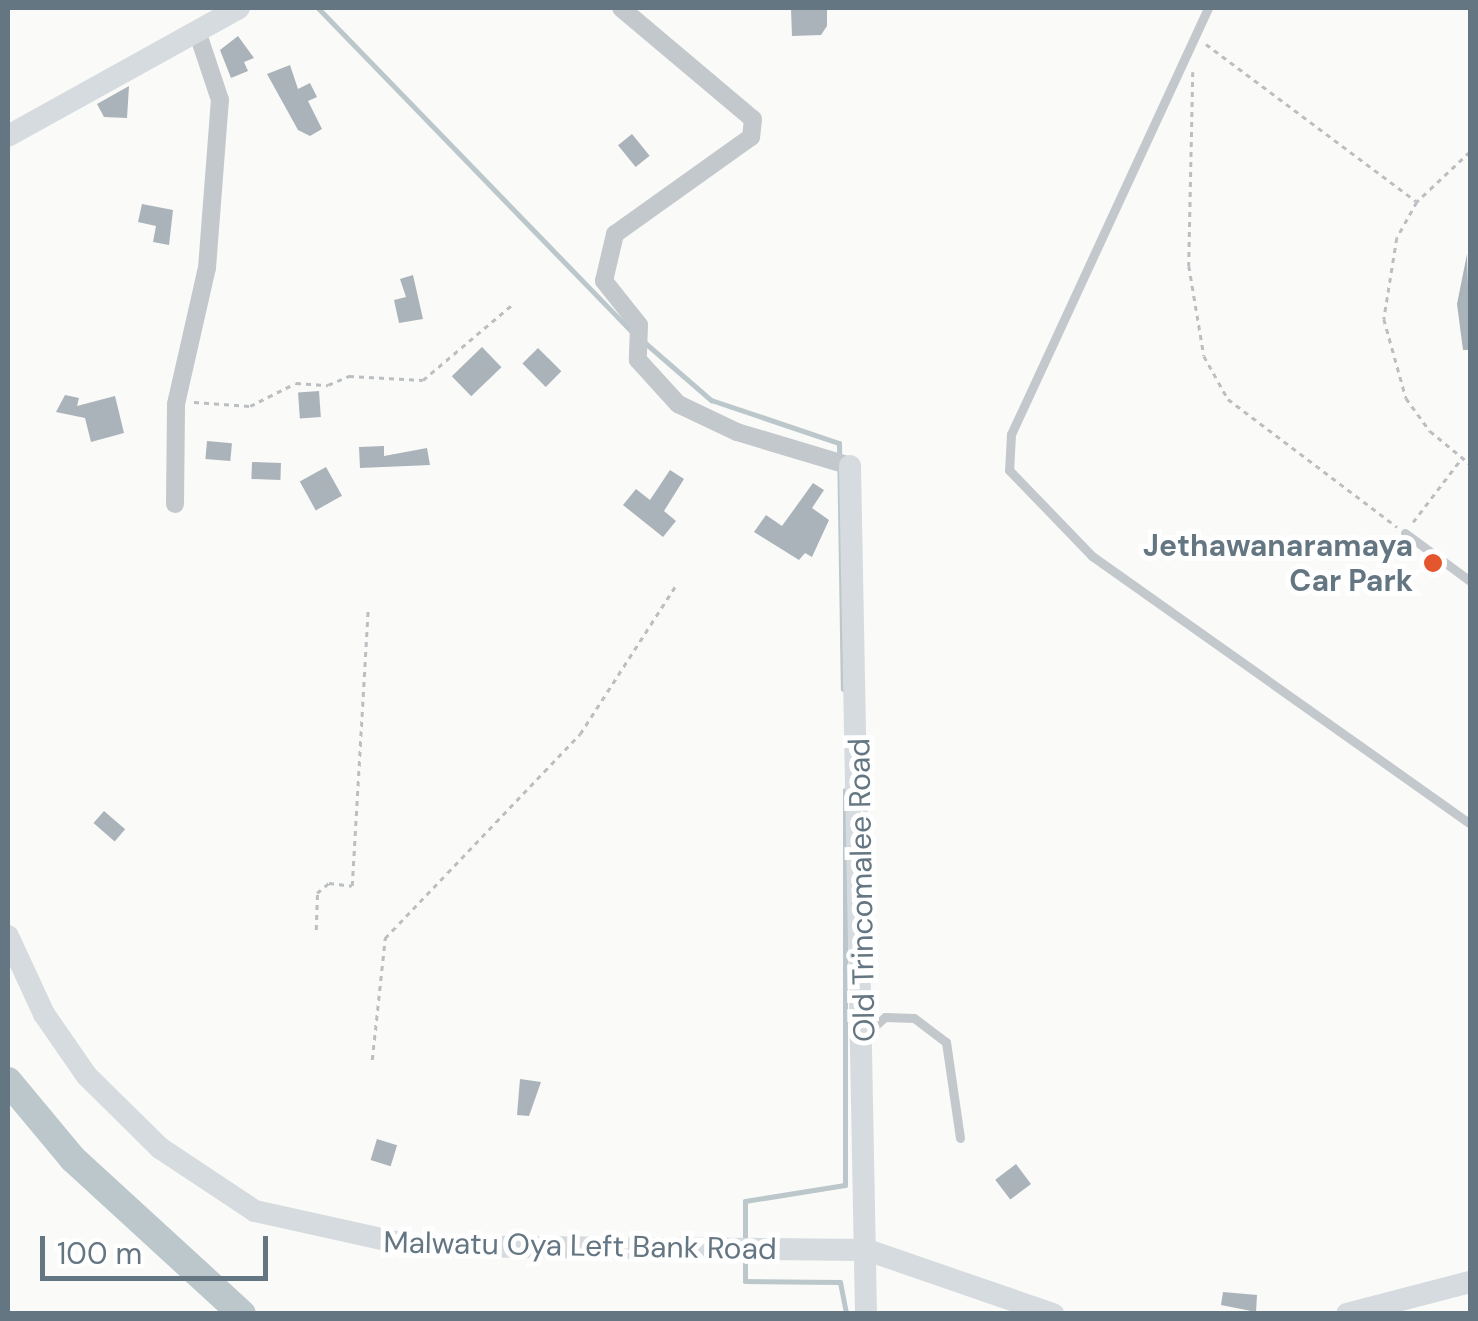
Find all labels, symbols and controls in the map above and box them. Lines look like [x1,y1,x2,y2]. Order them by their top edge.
place label: Jethawanaramaya Car Park [1143,528,1413,598]
marker: Jethawanaramaya Car Park [1422,552,1444,574]
street label: Old Trincomalee Road [841,738,883,1042]
scale bar [45,1216,272,1278]
street label: Malwatu Oya Left Bank Road [383,1225,777,1267]
text: 100 m [57,1234,142,1273]

